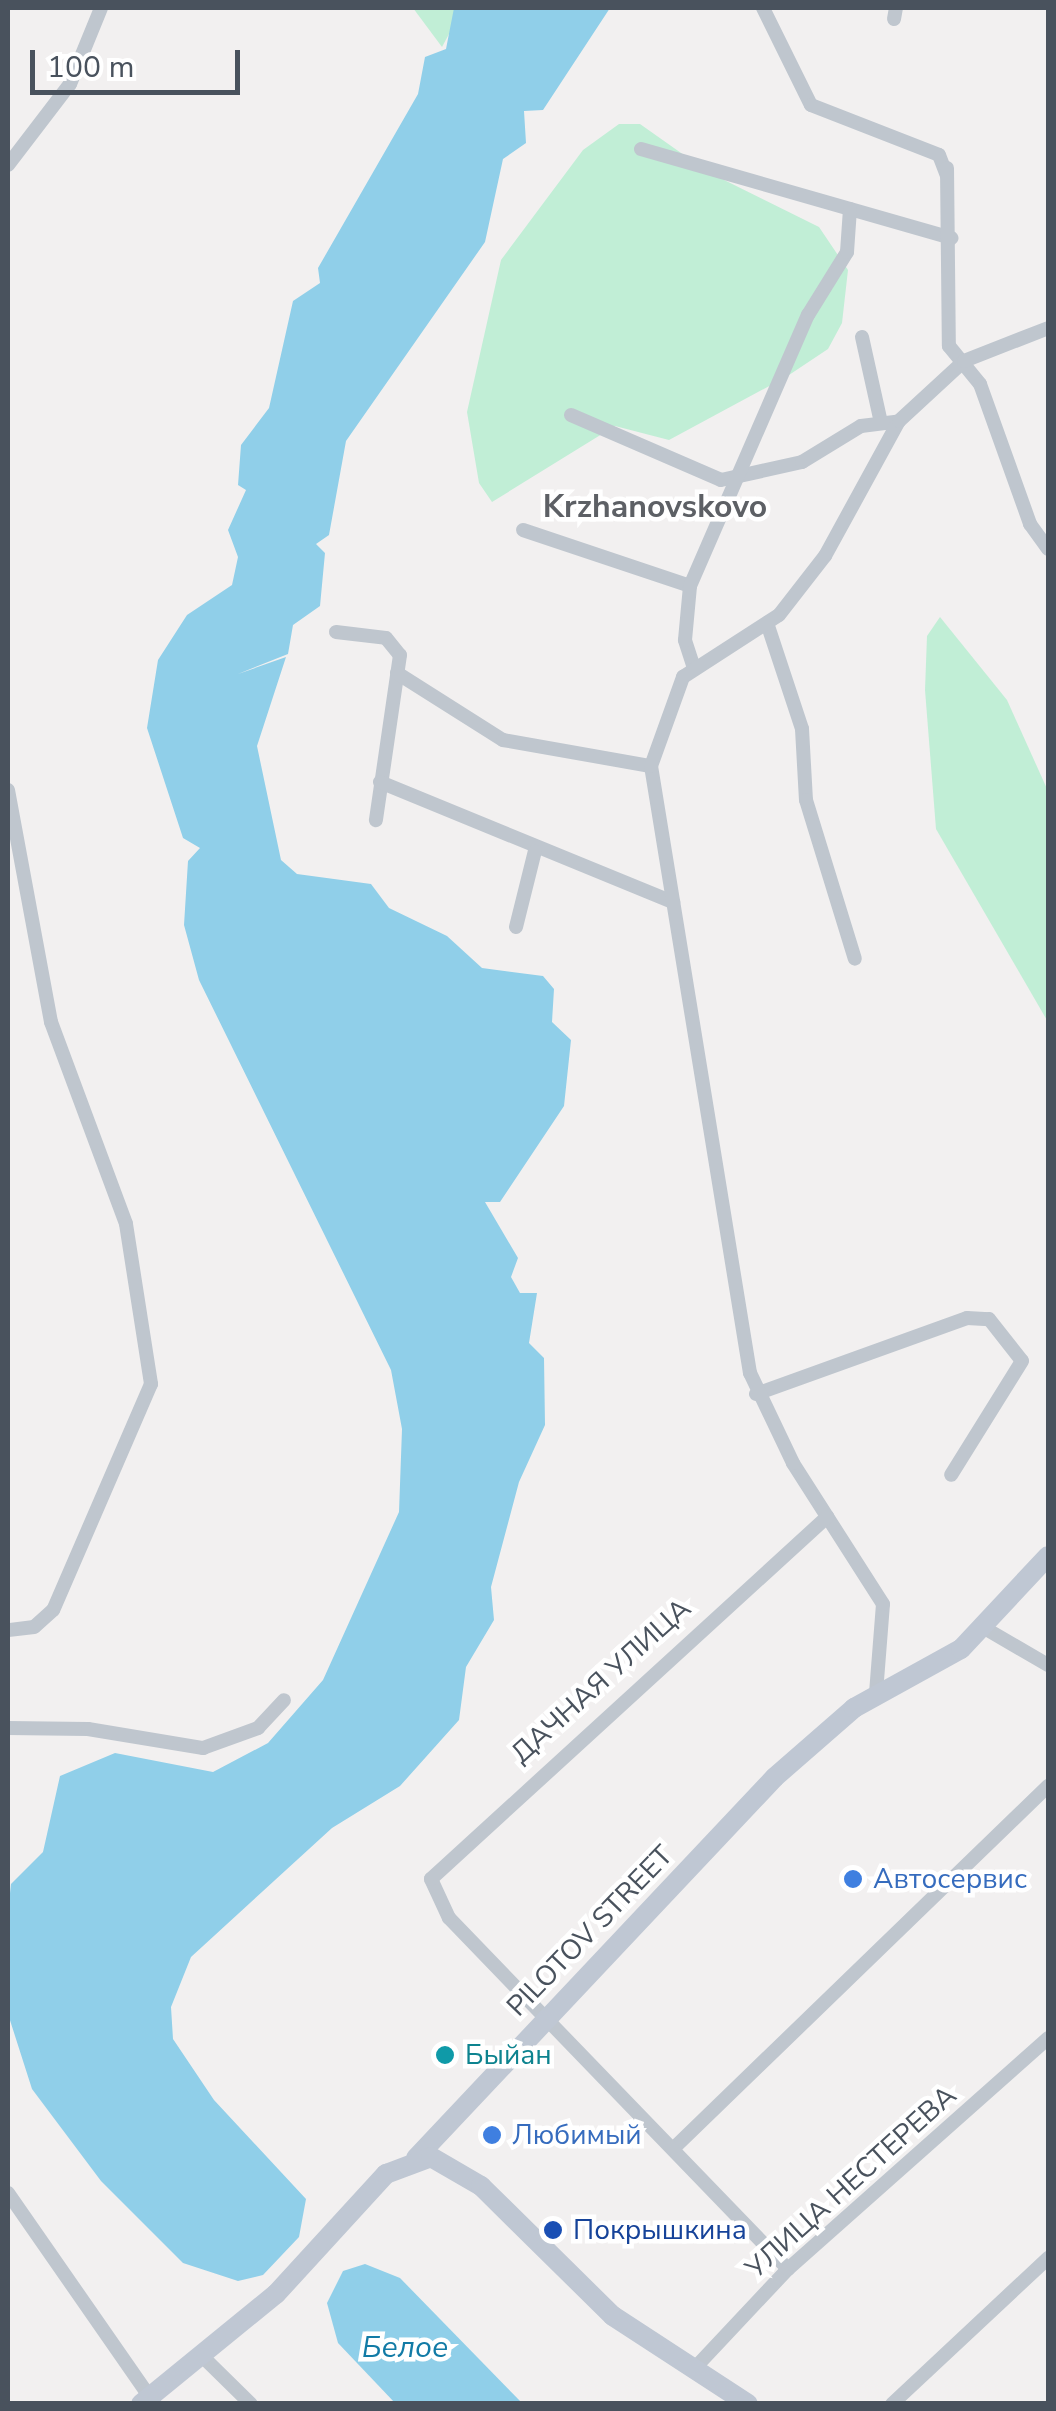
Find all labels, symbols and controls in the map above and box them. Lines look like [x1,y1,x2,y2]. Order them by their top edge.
scale bar [35,30,245,92]
text: 100 m [47,47,134,88]
district label: Krzhanovskovo [543,488,767,526]
street label: ДАЧНАЯ УЛИЦА [504,1592,698,1770]
street label: PILOTOV STREET [500,1839,680,2023]
place label: Автосервис [873,1862,1027,1896]
marker: Автосервис [842,1868,864,1890]
place label: Быйан [465,2038,552,2072]
marker: Быйан [434,2044,456,2066]
street label: УЛИЦА НЕСТЕРЕВА [739,2079,963,2285]
place label: Любимый [512,2118,642,2152]
marker: Любимый [481,2124,503,2146]
place label: Покрышкина [573,2213,747,2247]
marker: Покрышкина [542,2219,564,2241]
water label: Белое [362,2330,448,2366]

